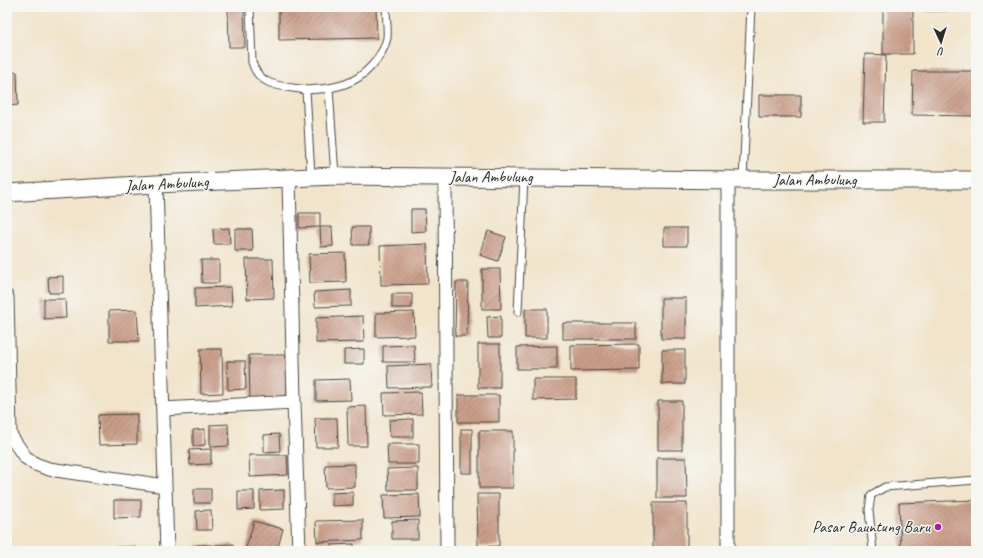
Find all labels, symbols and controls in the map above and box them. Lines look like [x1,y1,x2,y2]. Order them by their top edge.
north arrow [921,22,961,62]
text: U [936,45,945,59]
street label: Jalan Ambulung [448,167,534,187]
street label: Jalan Ambulung [772,170,858,190]
street label: Jalan Ambulung [124,172,210,196]
place label: Pasar Bauntung Baru [812,517,931,537]
marker: Pasar Bauntung Baru [933,522,943,532]

